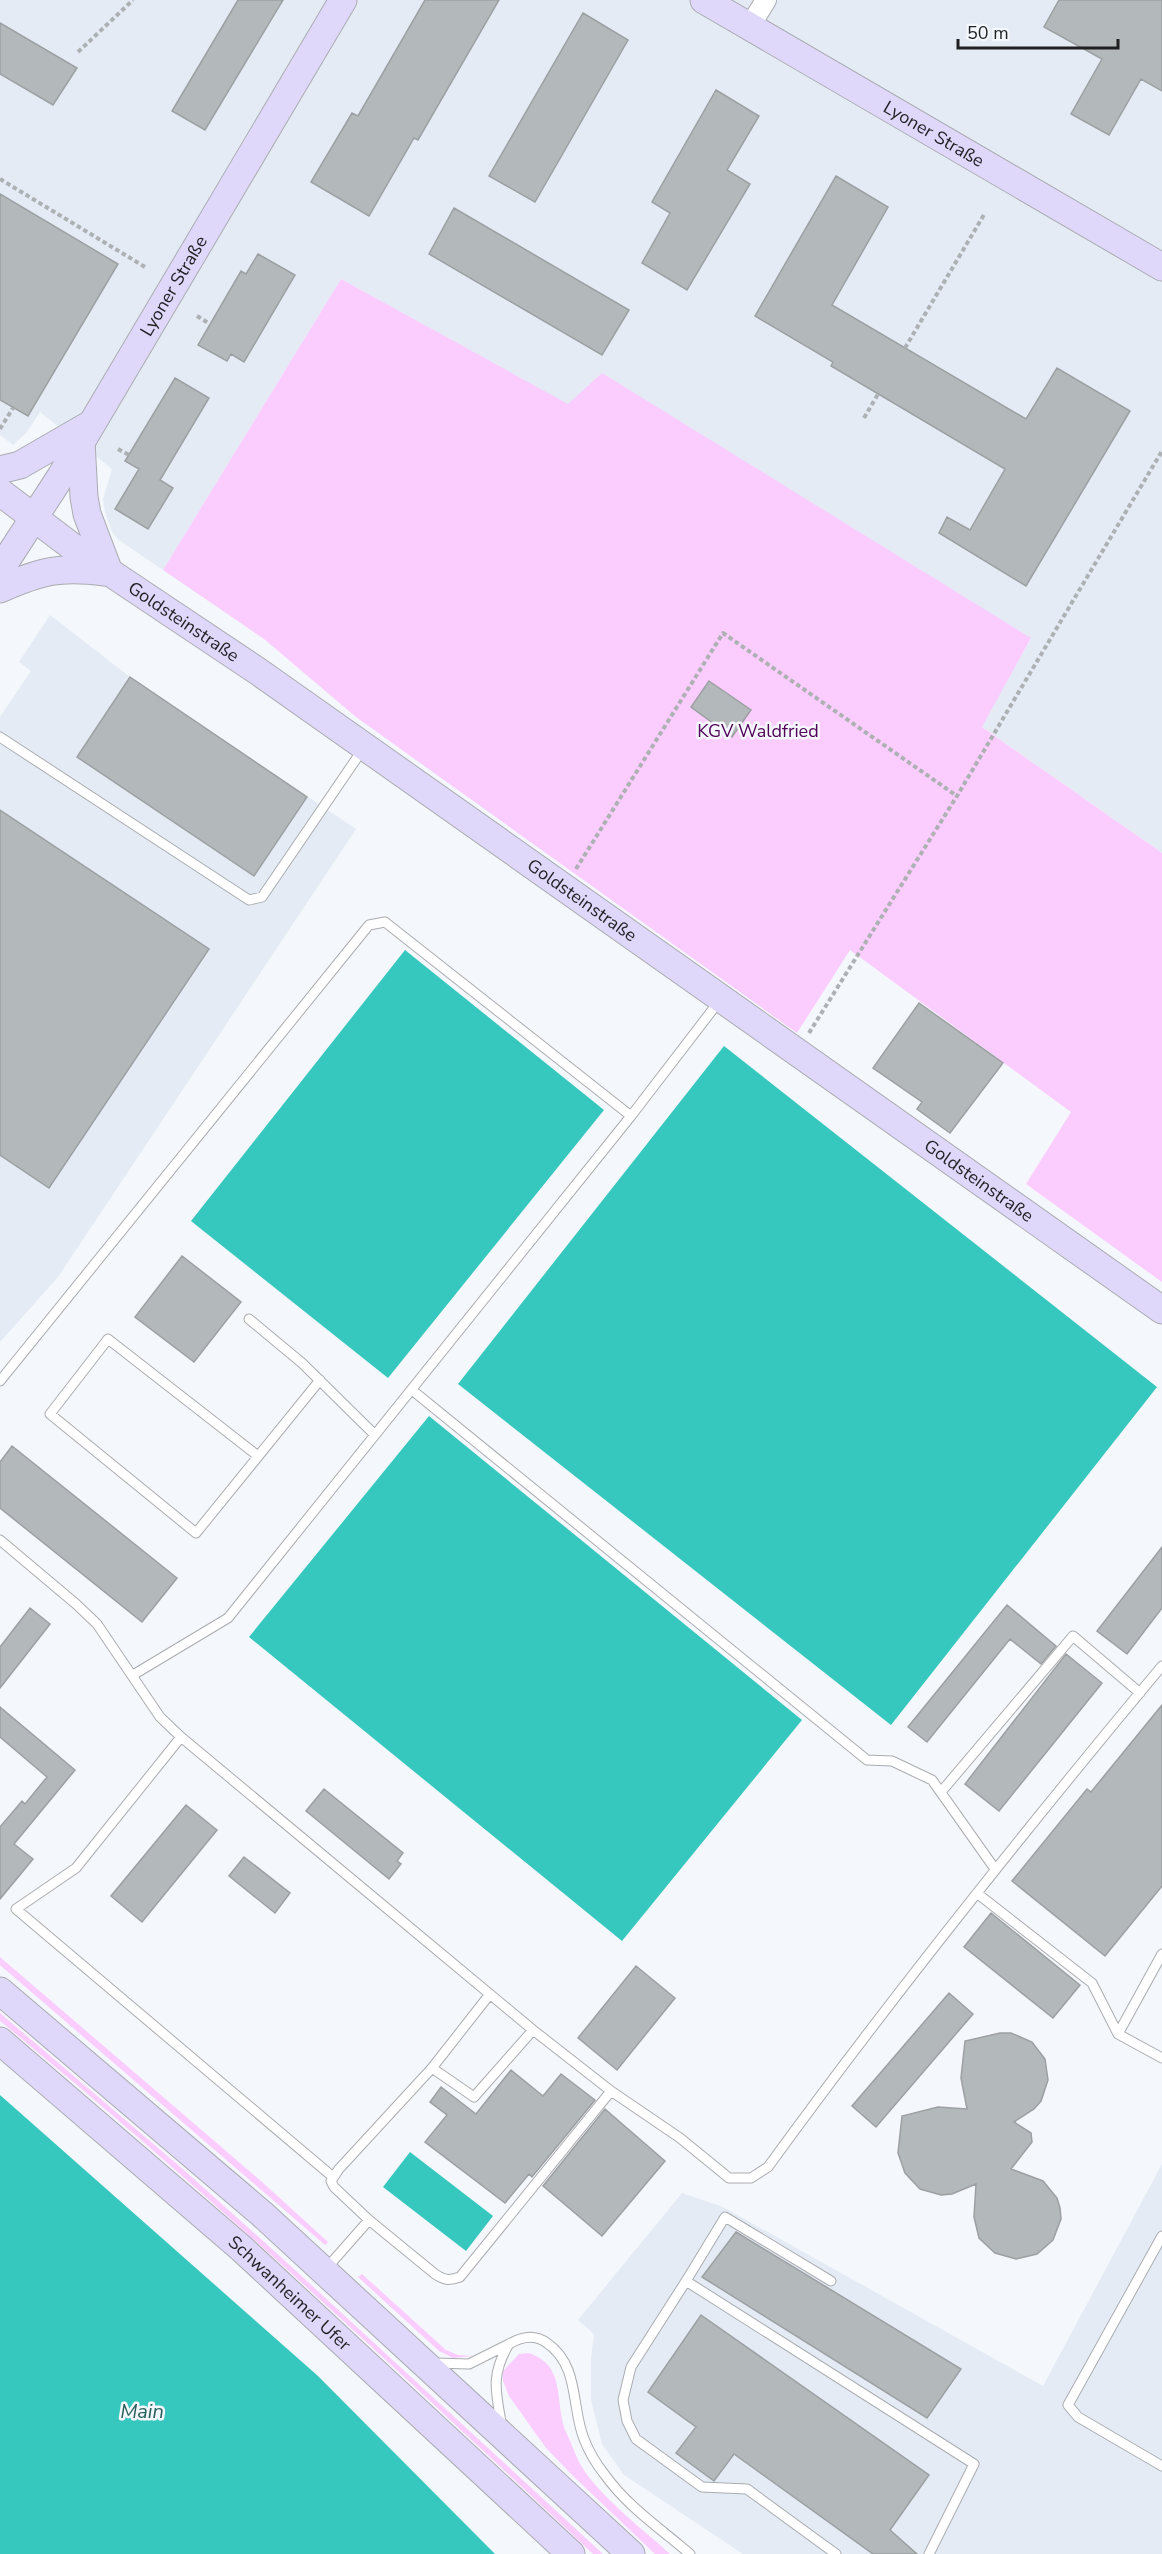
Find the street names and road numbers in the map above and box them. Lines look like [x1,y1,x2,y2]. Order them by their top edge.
street label: Lyoner Straße [879,95,989,173]
street label: Lyoner Straße [134,231,213,341]
street label: Goldsteinstraße [123,576,244,668]
street label: Goldsteinstraße [522,853,642,947]
street label: Goldsteinstraße [919,1134,1039,1228]
street label: Schwanheimer Ufer [223,2230,357,2356]

